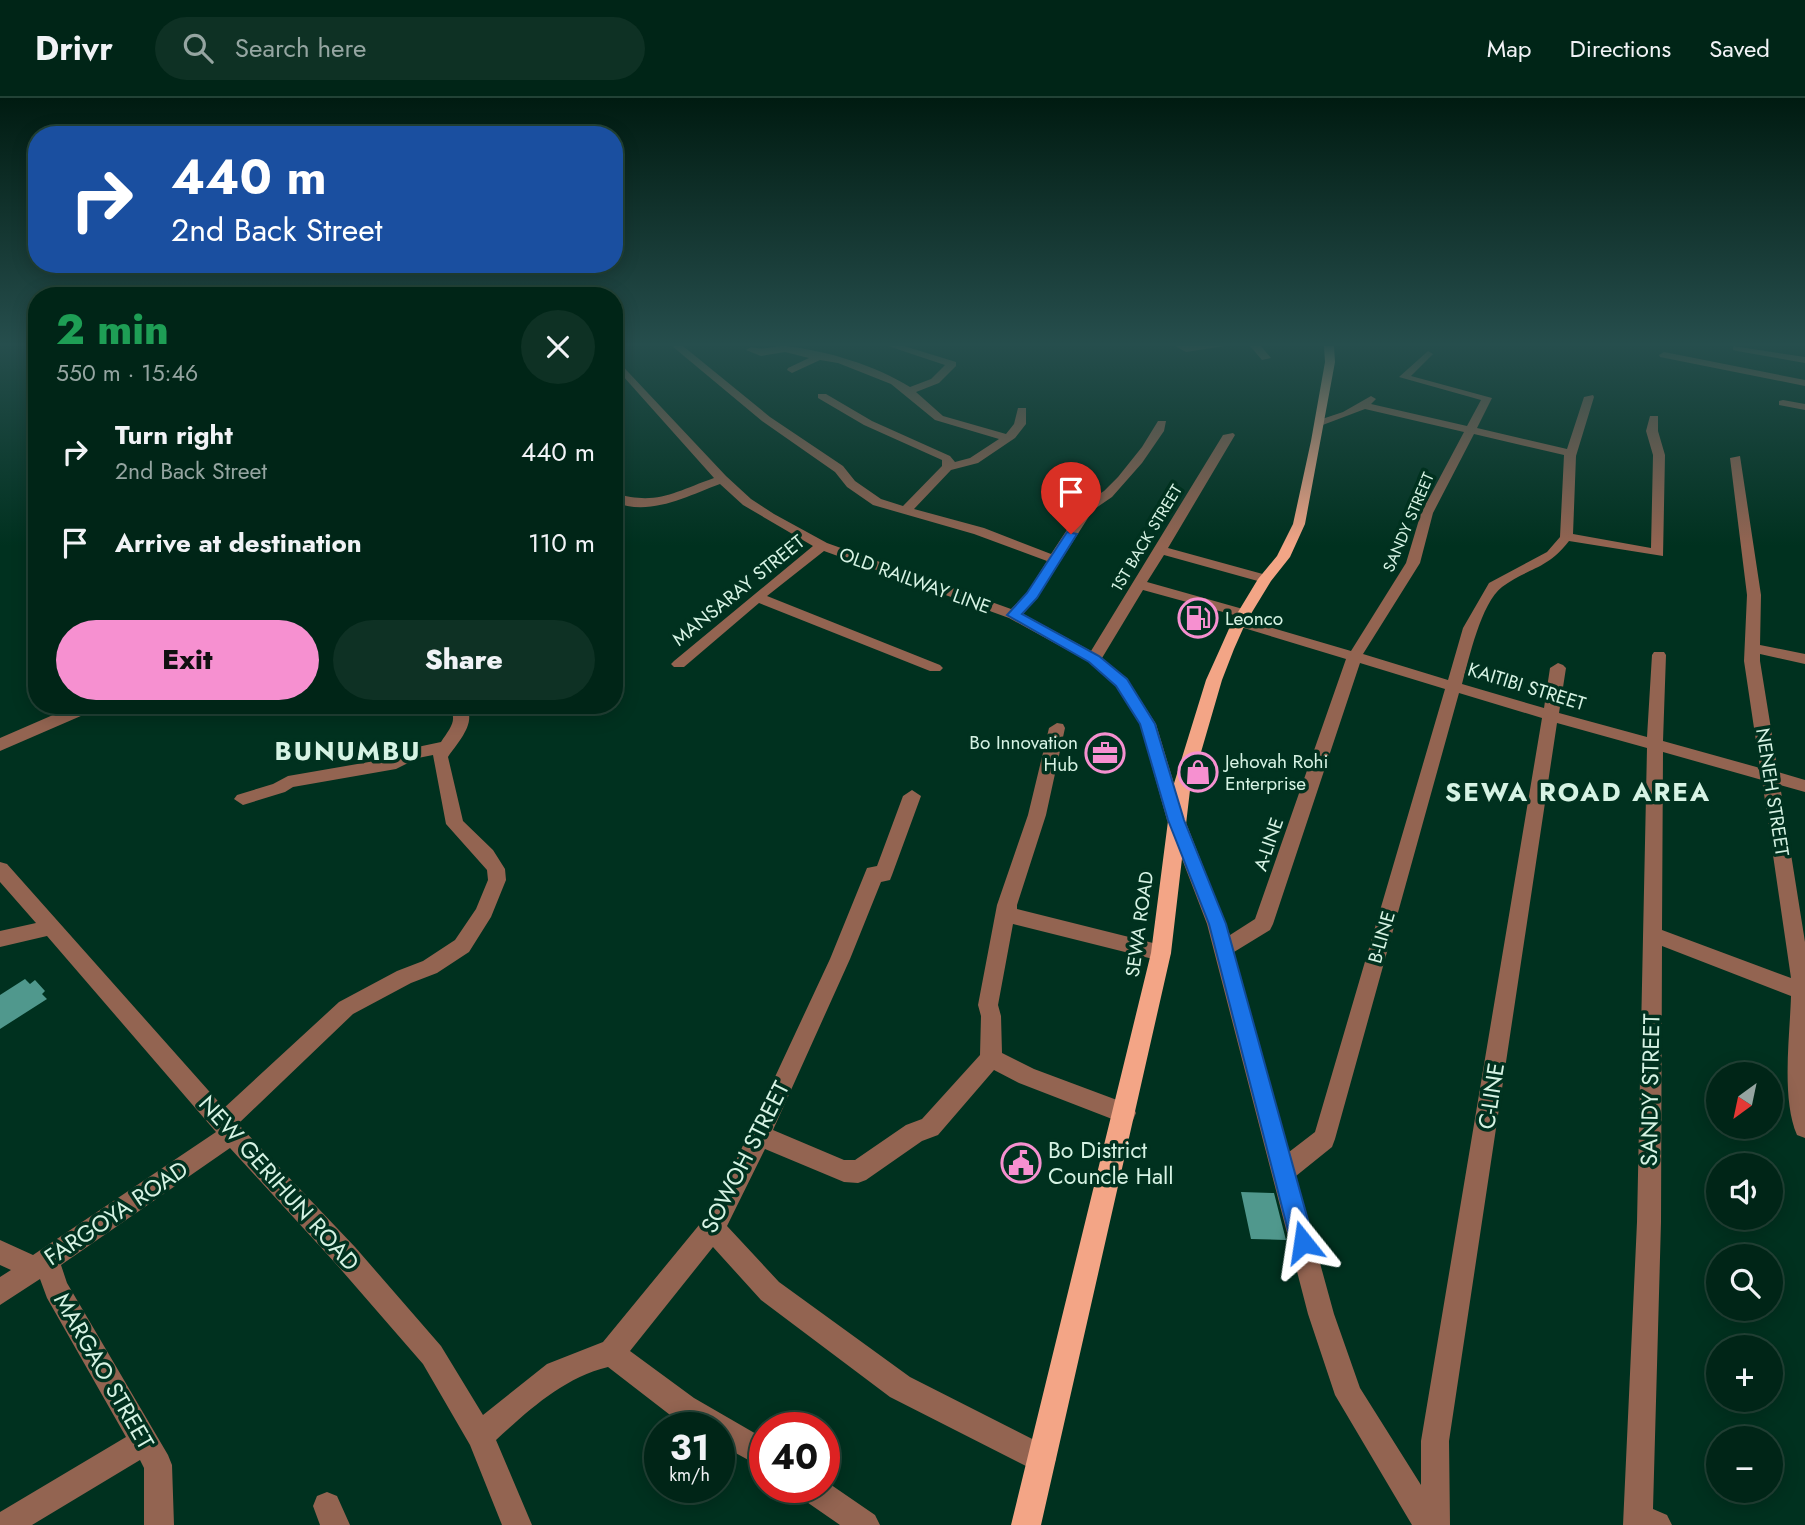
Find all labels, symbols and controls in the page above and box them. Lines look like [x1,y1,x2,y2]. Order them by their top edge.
search box [155,17,645,80]
text: Drivr [35,25,113,72]
icon: search [179,29,217,67]
text: Search here [235,29,366,67]
text: Map [1487,31,1532,66]
text: Directions [1570,31,1671,66]
text: Saved [1709,31,1770,66]
text: 440 m [171,142,327,212]
icon: right [56,154,147,245]
text: 2nd Back Street [171,207,382,253]
text: 2 min [56,299,169,360]
button: close [521,310,595,384]
text: 550 m · 15:46 [56,356,198,390]
text: Turn right [115,416,233,454]
icon: right [56,433,94,471]
text: 440 m [521,433,595,471]
text: 2nd Back Street [115,454,267,488]
pin [1041,462,1101,534]
street label: SANDY STREET [1377,468,1440,576]
icon: arrive [1052,473,1090,511]
street label: 1ST BACK STREET [1105,480,1188,596]
icon: arrive [56,524,94,562]
text: Arrive at destination [115,524,362,562]
text: 110 m [528,524,595,562]
street label: MANSARAY STREET [666,528,810,652]
street label: OLD RAILWAY LINE [835,541,994,620]
fuel station icon: Leonco [1177,597,1219,639]
place label: Leonco [1225,605,1283,632]
button: Exit [56,620,319,700]
button: Share [333,620,595,700]
street label: KAITIBI STREET [1465,656,1589,717]
street label: NENEH STREET [1749,726,1796,858]
place label: Bo Innovation Hub [969,729,1078,778]
district label: BUNUMBU [274,732,422,770]
office icon: Bo Innovation Hub [1084,732,1126,774]
place label: Jehovah Rohi Enterprise [1222,748,1329,797]
shop icon: Jehovah Rohi Enterprise [1177,751,1219,793]
district label: SEWA ROAD AREA [1445,773,1711,811]
street label: A-LINE [1247,814,1290,875]
street label: SEWA ROAD [1119,869,1160,979]
street label: B-LINE [1361,908,1402,966]
street label: SANDY STREET [1632,1013,1668,1167]
street label: C-LINE [1469,1060,1513,1132]
north arrow [1706,1062,1783,1139]
map controls [1706,1062,1783,1503]
street label: SOWOH STREET [692,1075,798,1239]
street label: NEW GERIHUN ROAD [191,1088,367,1278]
place label: Bo District Councle Hall [1048,1133,1174,1193]
public building icon: Bo District Councle Hall [1000,1142,1042,1184]
street label: FARGOYA ROAD [37,1152,195,1274]
button: sound [1706,1153,1783,1230]
position arrow [1266,1205,1340,1279]
button: search [1706,1244,1783,1321]
street label: MARGAO STREET [45,1286,163,1456]
button: + [1706,1335,1783,1412]
speed limit sign: 40 [749,1412,840,1503]
text: 31 [670,1423,709,1473]
button: − [1706,1426,1783,1503]
text: km/h [669,1462,710,1488]

